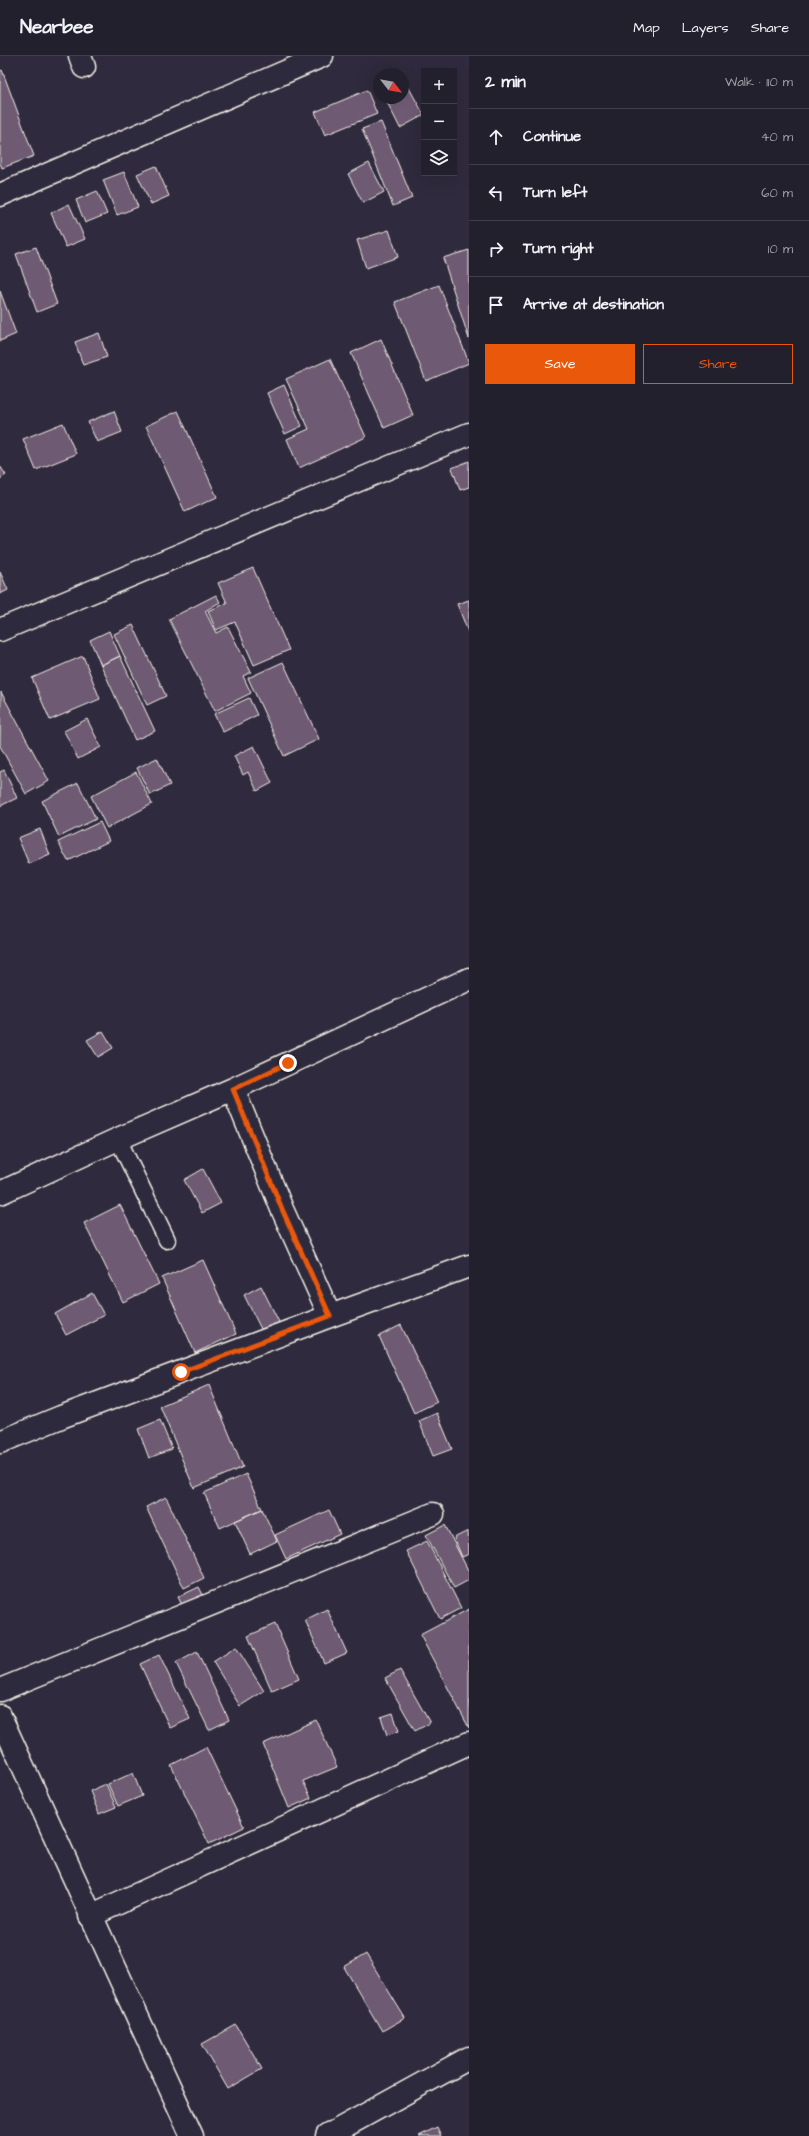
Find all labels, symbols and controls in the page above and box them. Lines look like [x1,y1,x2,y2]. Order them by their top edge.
text: Nearbee [20,14,94,41]
text: Map [633,18,660,38]
text: Layers [682,18,729,38]
text: Share [751,18,789,38]
north arrow [373,68,409,104]
map controls [421,68,457,176]
button: + [421,68,457,104]
text: 2 min [485,70,526,94]
text: Walk · 110 m [725,73,793,91]
button: − [421,104,457,140]
icon: ahead [485,126,507,148]
text: Continue [523,126,581,147]
text: 40 m [761,128,793,146]
button: layers [421,140,457,176]
icon: left [485,182,507,204]
text: Turn left [523,182,587,203]
text: 60 m [761,184,793,202]
icon: right [485,238,507,260]
text: Turn right [523,238,594,259]
text: 10 m [768,240,793,258]
icon: arrive [485,294,507,316]
text: Arrive at destination [523,294,664,315]
button: Save [485,344,635,384]
button: Share [643,344,793,384]
route end [279,1054,297,1072]
route start [172,1363,190,1381]

